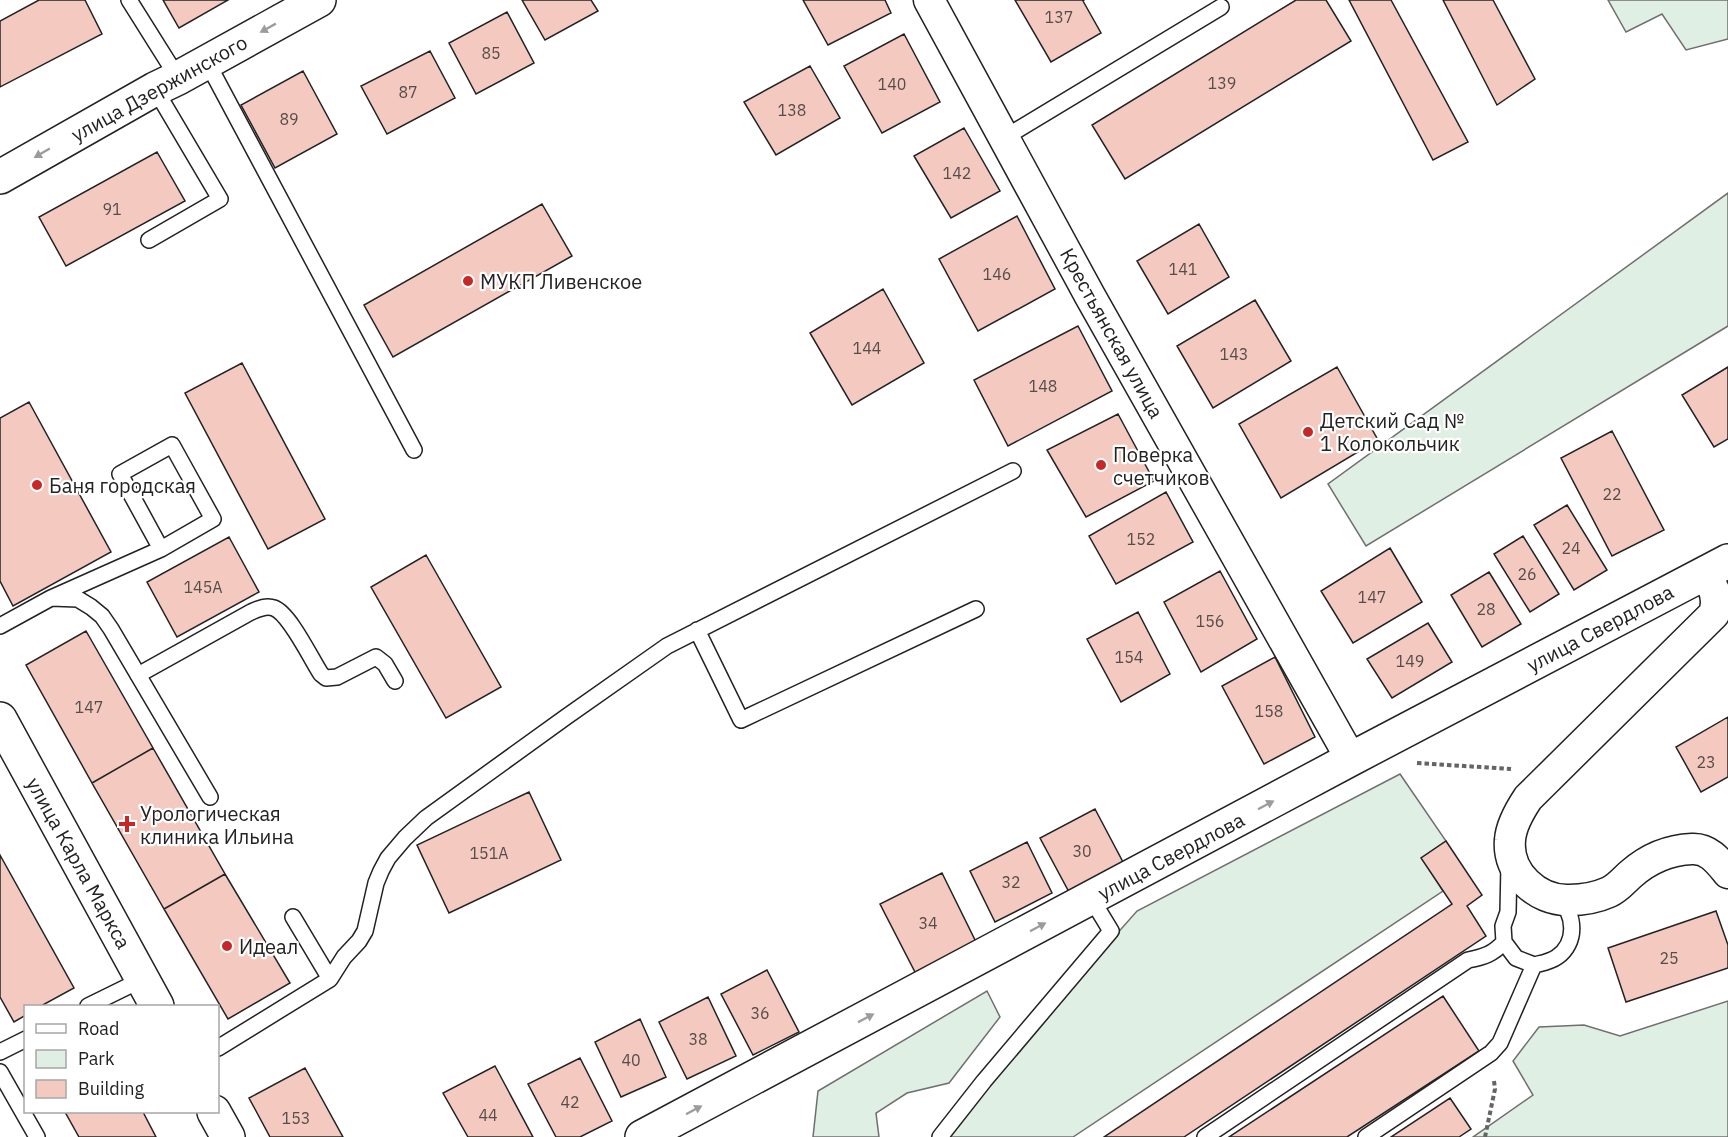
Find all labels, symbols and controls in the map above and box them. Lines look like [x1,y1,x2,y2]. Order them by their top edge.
house number: 137 [1045,7,1073,27]
one-way arrow [260,23,276,34]
street label: улица Дзержинского [66,28,252,148]
house number: 85 [481,43,501,63]
house number: 139 [1208,73,1236,93]
house number: 140 [878,74,906,94]
house number: 87 [398,82,418,102]
house number: 138 [778,100,806,120]
house number: 89 [279,109,299,129]
one-way arrow [33,148,50,158]
house number: 142 [943,163,971,183]
house number: 91 [102,199,122,219]
street label: Крестьянская улица [1054,243,1170,423]
house number: 141 [1169,259,1197,279]
house number: 146 [983,264,1011,284]
place label: МУКП Ливенское [480,268,642,295]
marker: МУКП Ливенское [461,274,475,288]
house number: 144 [853,338,881,358]
house number: 143 [1220,344,1248,364]
house number: 148 [1029,376,1057,396]
place label: Детский Сад № 1 Колокольчик [1320,407,1464,457]
marker: Детский Сад № 1 Колокольчик [1301,425,1315,439]
place label: Поверка счетчиков [1113,441,1210,491]
marker: Поверка счетчиков [1094,458,1108,472]
place label: Баня городская [49,472,196,499]
marker: Баня городская [30,478,44,492]
house number: 22 [1602,484,1622,504]
house number: 152 [1127,529,1155,549]
house number: 24 [1561,538,1581,558]
house number: 26 [1517,564,1537,584]
house number: 145А [183,577,223,597]
street label: улица Свердлова [1522,578,1678,678]
house number: 147 [1358,587,1386,607]
house number: 28 [1476,599,1496,619]
house number: 156 [1196,611,1224,631]
house number: 154 [1115,647,1143,667]
house number: 149 [1396,651,1424,671]
house number: 147 [75,697,103,717]
house number: 158 [1255,701,1283,721]
house number: 23 [1696,752,1716,772]
street label: улица Карла Маркса [21,772,138,954]
place label: Урологическая клиника Ильина [140,800,294,850]
one-way arrow [1257,800,1274,810]
street label: улица Свердлова [1093,806,1249,906]
marker: Урологическая клиника Ильина [118,815,136,833]
house number: 30 [1072,841,1092,861]
house number: 151А [469,843,509,863]
house number: 32 [1001,872,1021,892]
house number: 34 [918,913,938,933]
one-way arrow [1030,922,1047,932]
place label: Идеал [239,933,298,960]
marker: Идеал [220,939,234,953]
house number: 25 [1659,948,1679,968]
house number: 36 [750,1003,770,1023]
legend [24,1005,219,1113]
one-way arrow [858,1013,875,1023]
text: Road [78,1017,119,1040]
house number: 38 [688,1029,708,1049]
text: Park [78,1047,115,1070]
house number: 40 [621,1050,641,1070]
text: Building [78,1077,145,1100]
house number: 42 [560,1092,580,1112]
house number: 44 [478,1105,498,1125]
one-way arrow [685,1105,703,1115]
house number: 153 [282,1108,310,1128]

